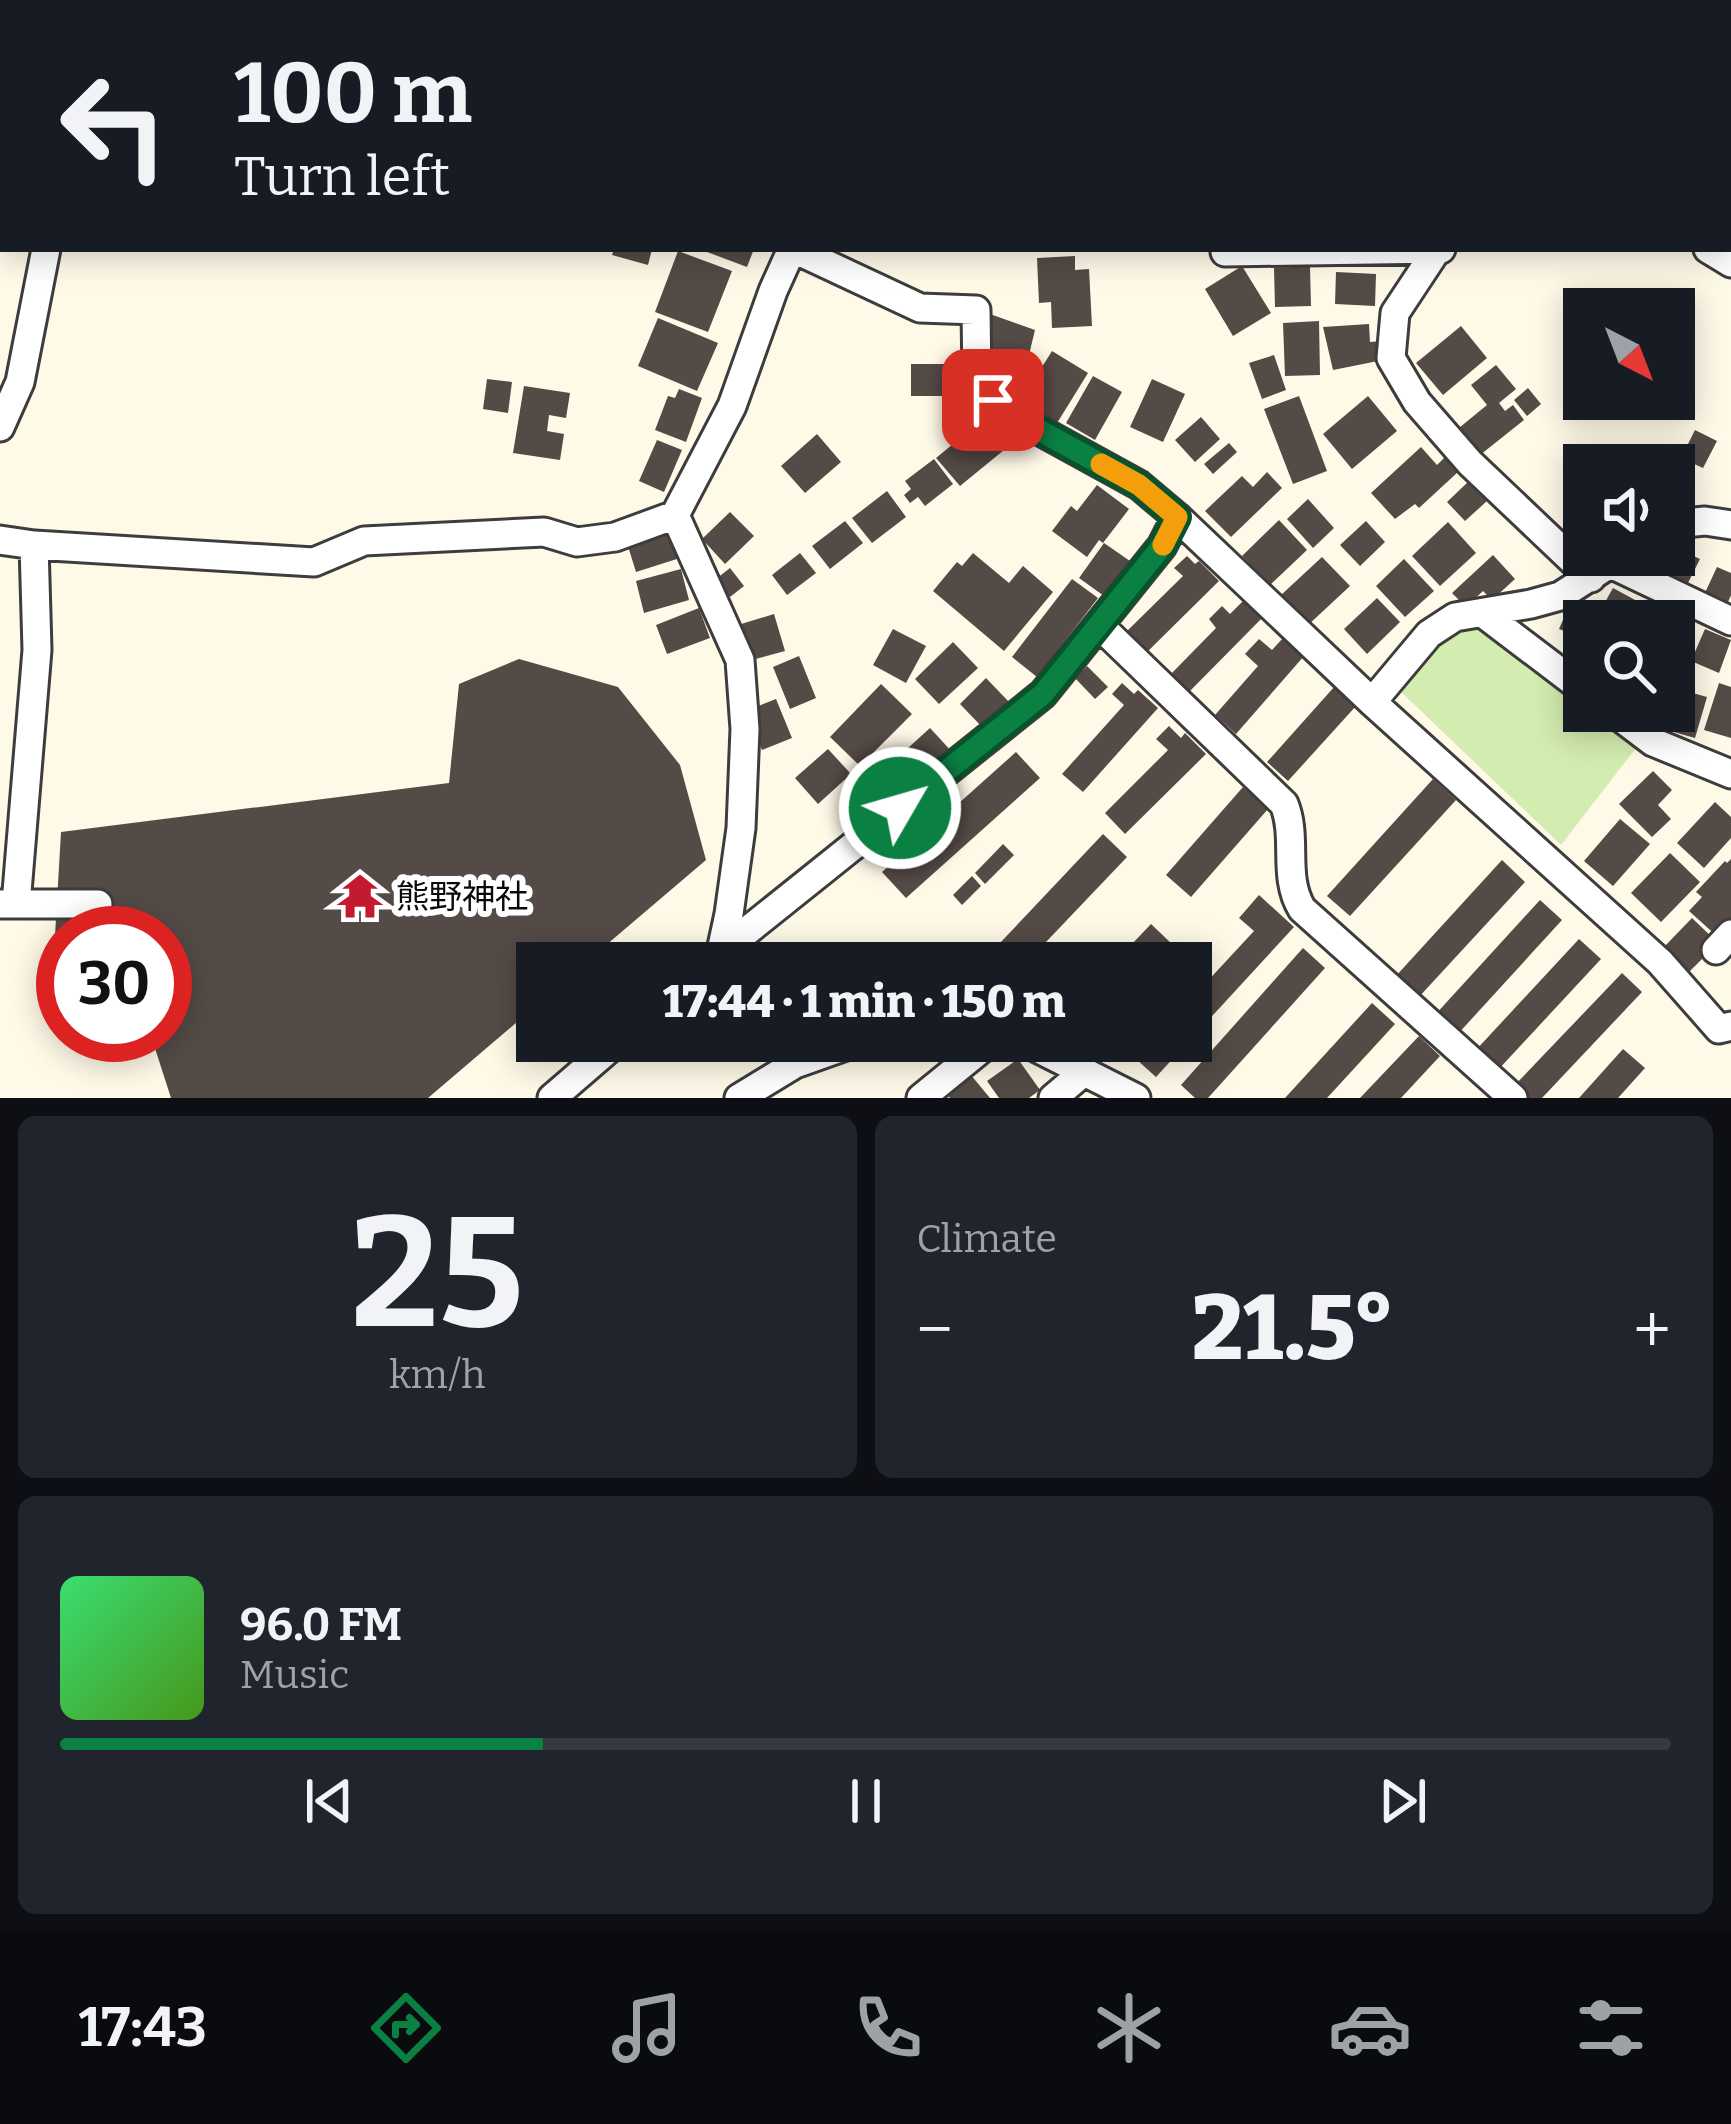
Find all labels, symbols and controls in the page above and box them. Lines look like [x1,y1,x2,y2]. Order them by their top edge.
text: 100 m [234,43,472,144]
icon: left [36,48,192,204]
text: Turn left [234,145,450,209]
north arrow [1563,288,1695,420]
map controls [1563,288,1695,732]
pin [942,349,1044,451]
icon: arrive [960,367,1026,433]
button: sound [1563,444,1695,576]
button: search [1563,600,1695,732]
position arrow [837,745,963,871]
temple icon: 熊野神社 [335,871,385,921]
place label: 熊野神社 [396,877,528,917]
speed limit sign: 30 [36,906,192,1062]
text: 17:44 · 1 min · 150 m [663,975,1065,1029]
text: 25 [351,1180,524,1367]
text: Climate [917,1216,1057,1262]
text: 21.5° [1192,1275,1395,1383]
text: − [917,1290,953,1369]
text: + [1633,1290,1671,1369]
text: km/h [389,1352,486,1398]
text: 96.0 FM [240,1598,402,1652]
text: Music [240,1652,349,1698]
icon: previous [296,1768,362,1834]
icon: pause [833,1768,899,1834]
icon: next [1370,1768,1436,1834]
icon: directions [364,1986,448,2070]
icon: music [605,1986,689,2070]
icon: phone [846,1986,930,2070]
icon: climate [1087,1986,1171,2070]
icon: car [1328,1986,1412,2070]
icon: filters [1569,1986,1653,2070]
text: 17:43 [78,1996,207,2060]

